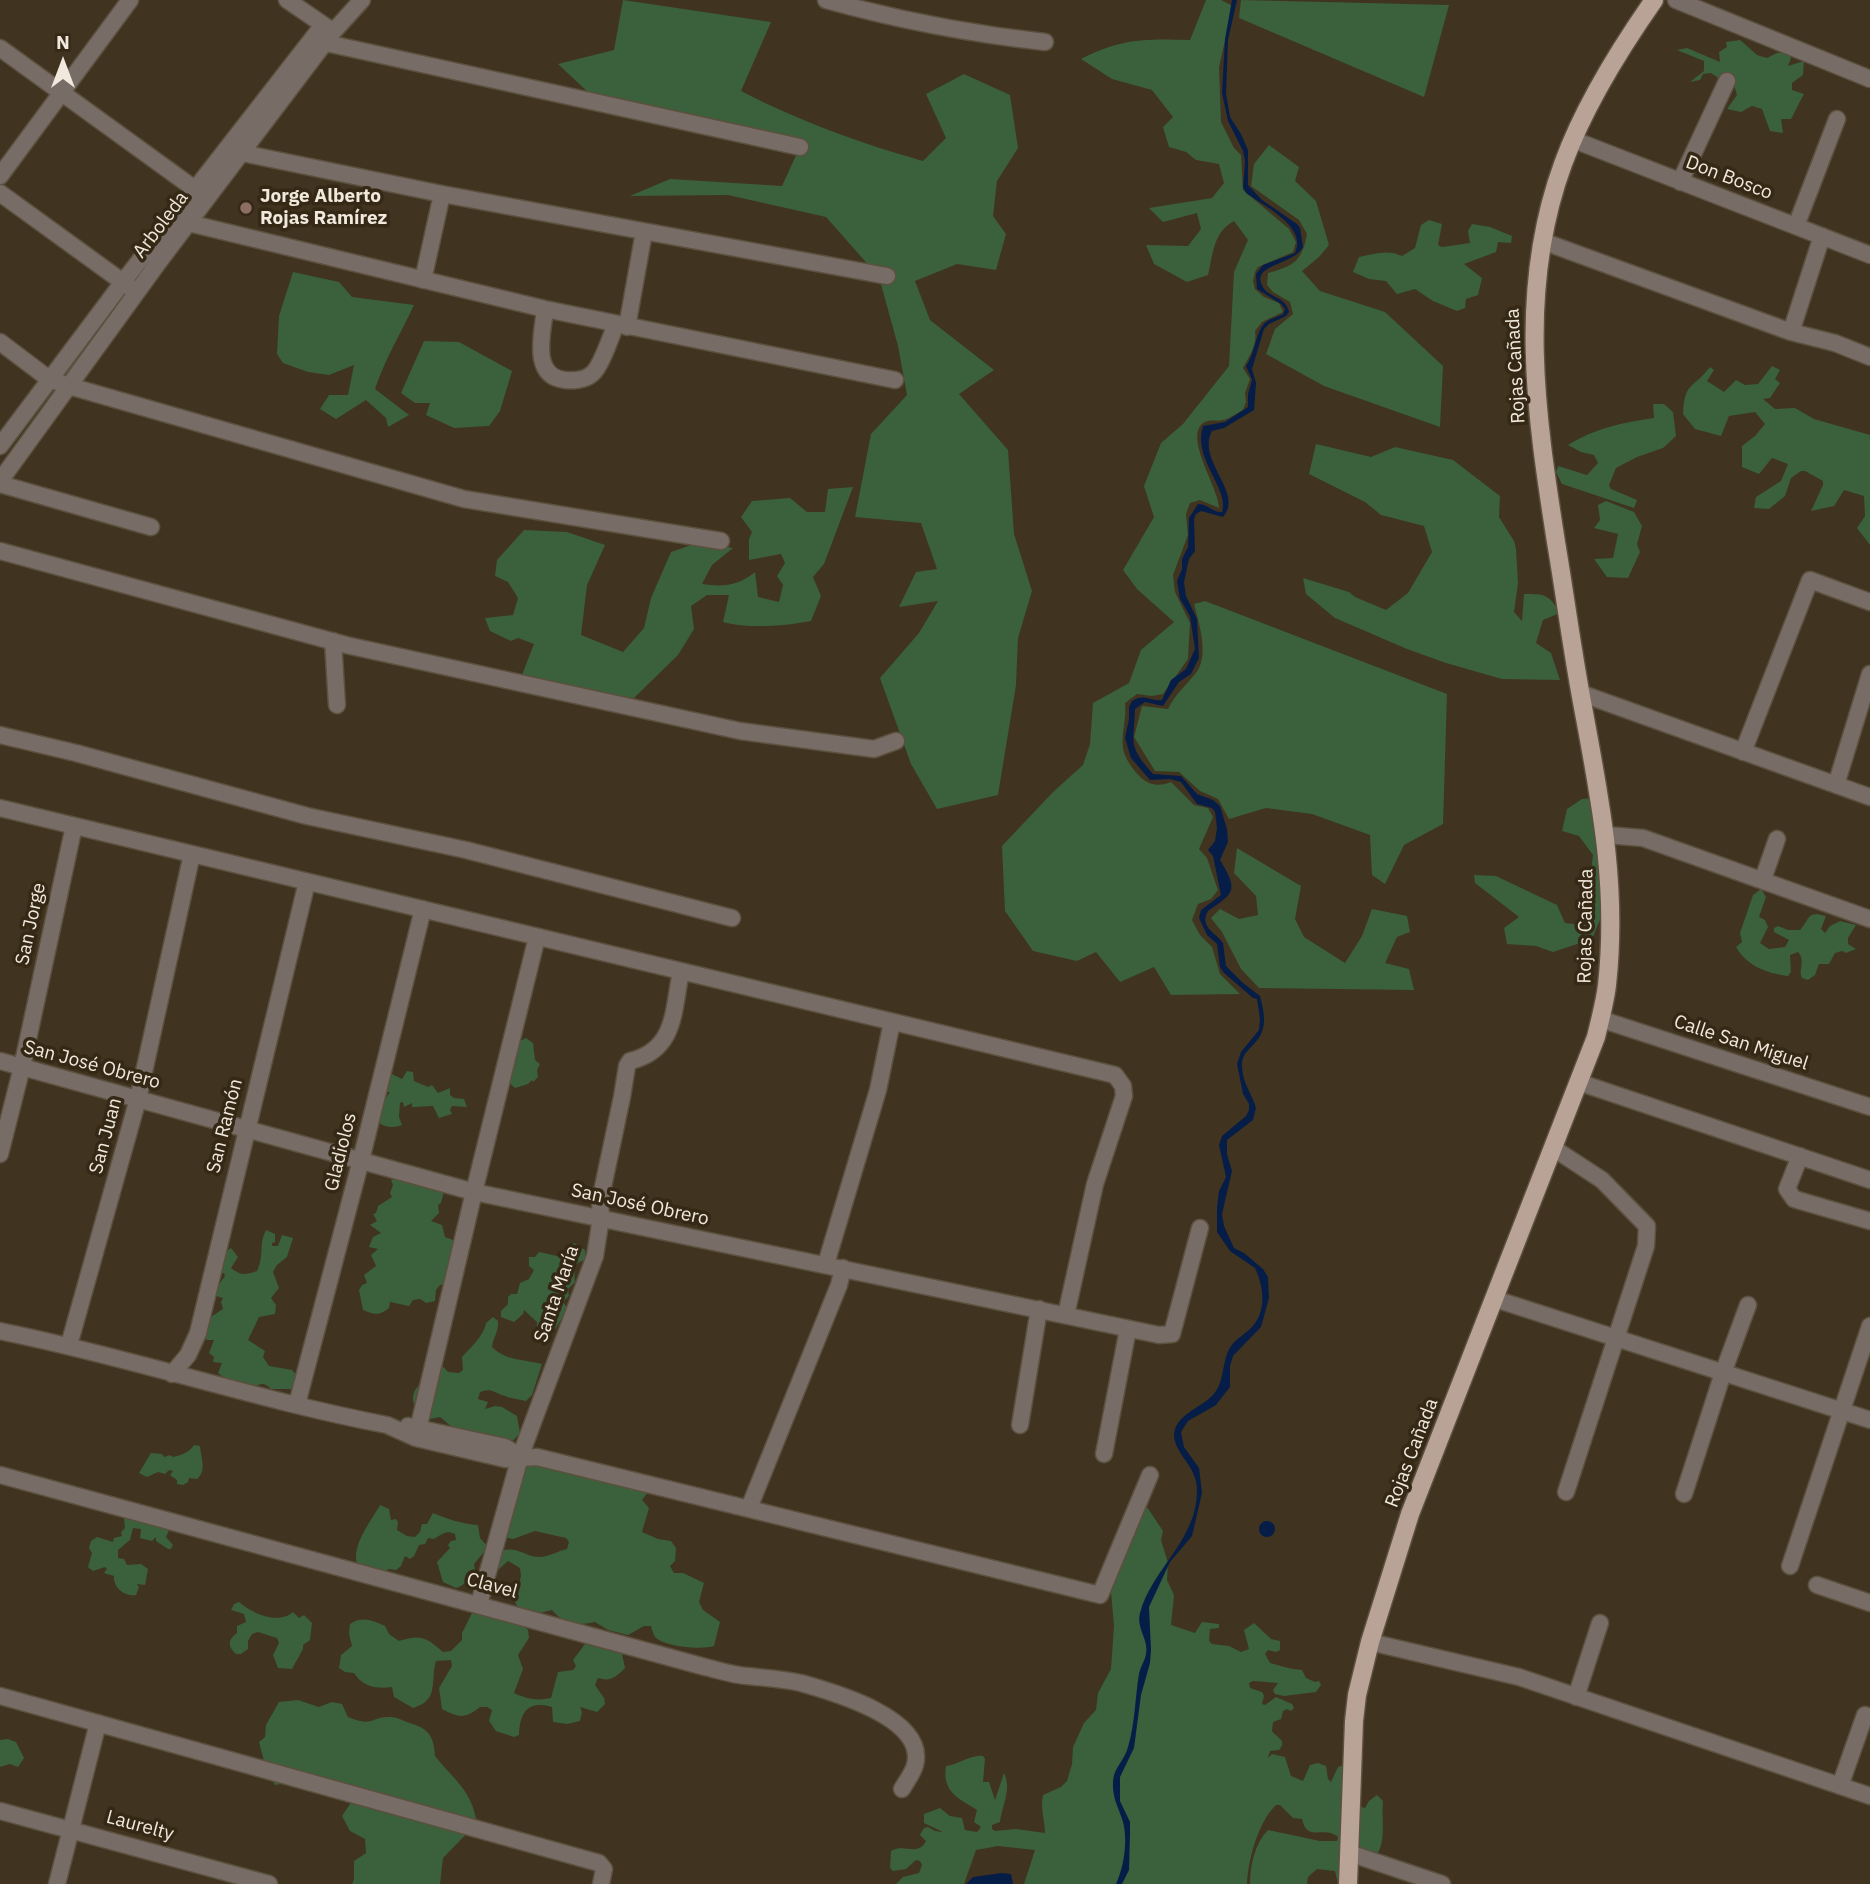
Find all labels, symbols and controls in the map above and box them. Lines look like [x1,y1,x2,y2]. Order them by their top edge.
north arrow [28,28,98,98]
text: N [56,30,70,54]
street label: Don Bosco [1682,151,1776,205]
place label: Jorge Alberto Rojas Ramírez [260,186,387,230]
street label: Arboleda [129,187,193,263]
marker: Jorge Alberto Rojas Ramírez [238,200,254,216]
street label: Rojas Cañada [1502,308,1530,424]
street label: Rojas Cañada [1574,868,1598,984]
street label: San Jorge [11,881,51,967]
street label: Calle San Miguel [1671,1011,1811,1075]
street label: San José Obrero [21,1036,163,1094]
street label: San Ramón [202,1076,248,1176]
street label: San Juan [85,1095,127,1177]
street label: Gladiolos [320,1110,362,1194]
street label: San José Obrero [569,1179,711,1231]
street label: Santa María [530,1243,584,1345]
street label: Rojas Cañada [1381,1395,1443,1511]
street label: Clavel [464,1568,520,1604]
street label: Laurelty [104,1806,176,1846]

